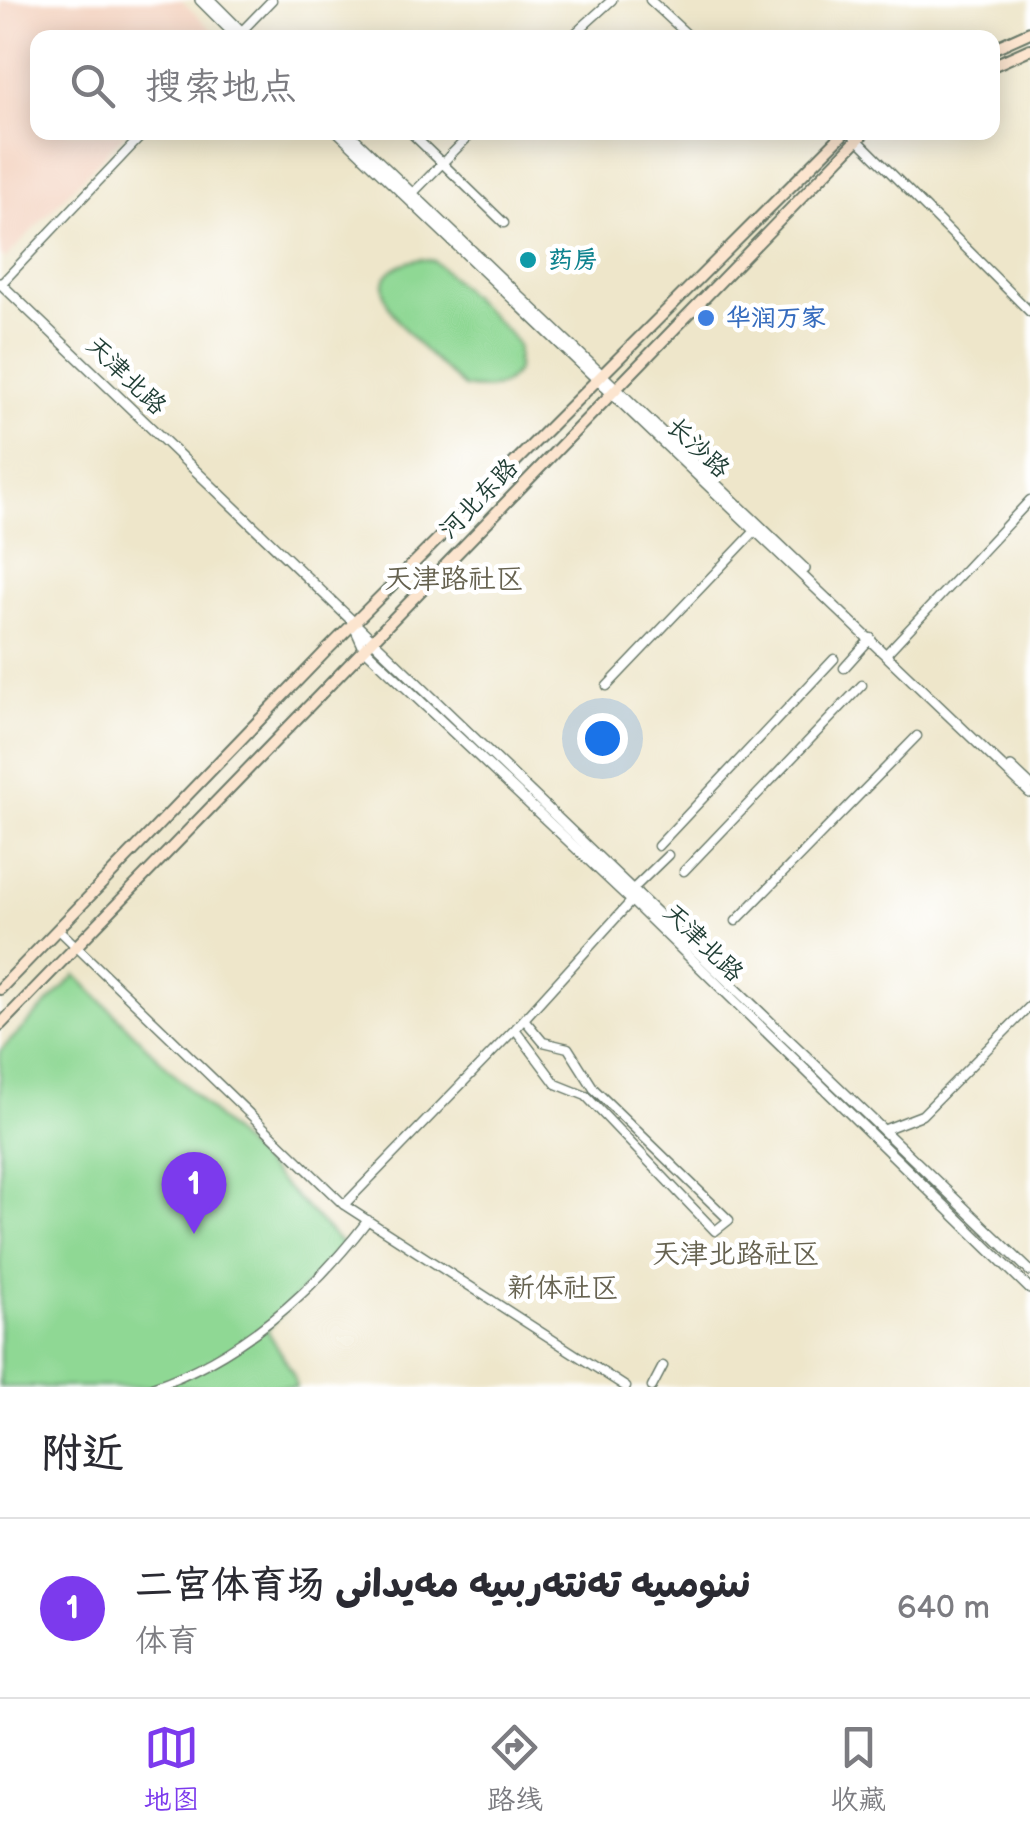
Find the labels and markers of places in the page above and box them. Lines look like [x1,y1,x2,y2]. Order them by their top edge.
place label: 药房 [548,245,598,276]
marker: 药房 [517,249,539,271]
place label: 华润万家 [726,303,826,334]
marker: 华润万家 [695,307,717,329]
pin: 1 [162,1152,226,1234]

